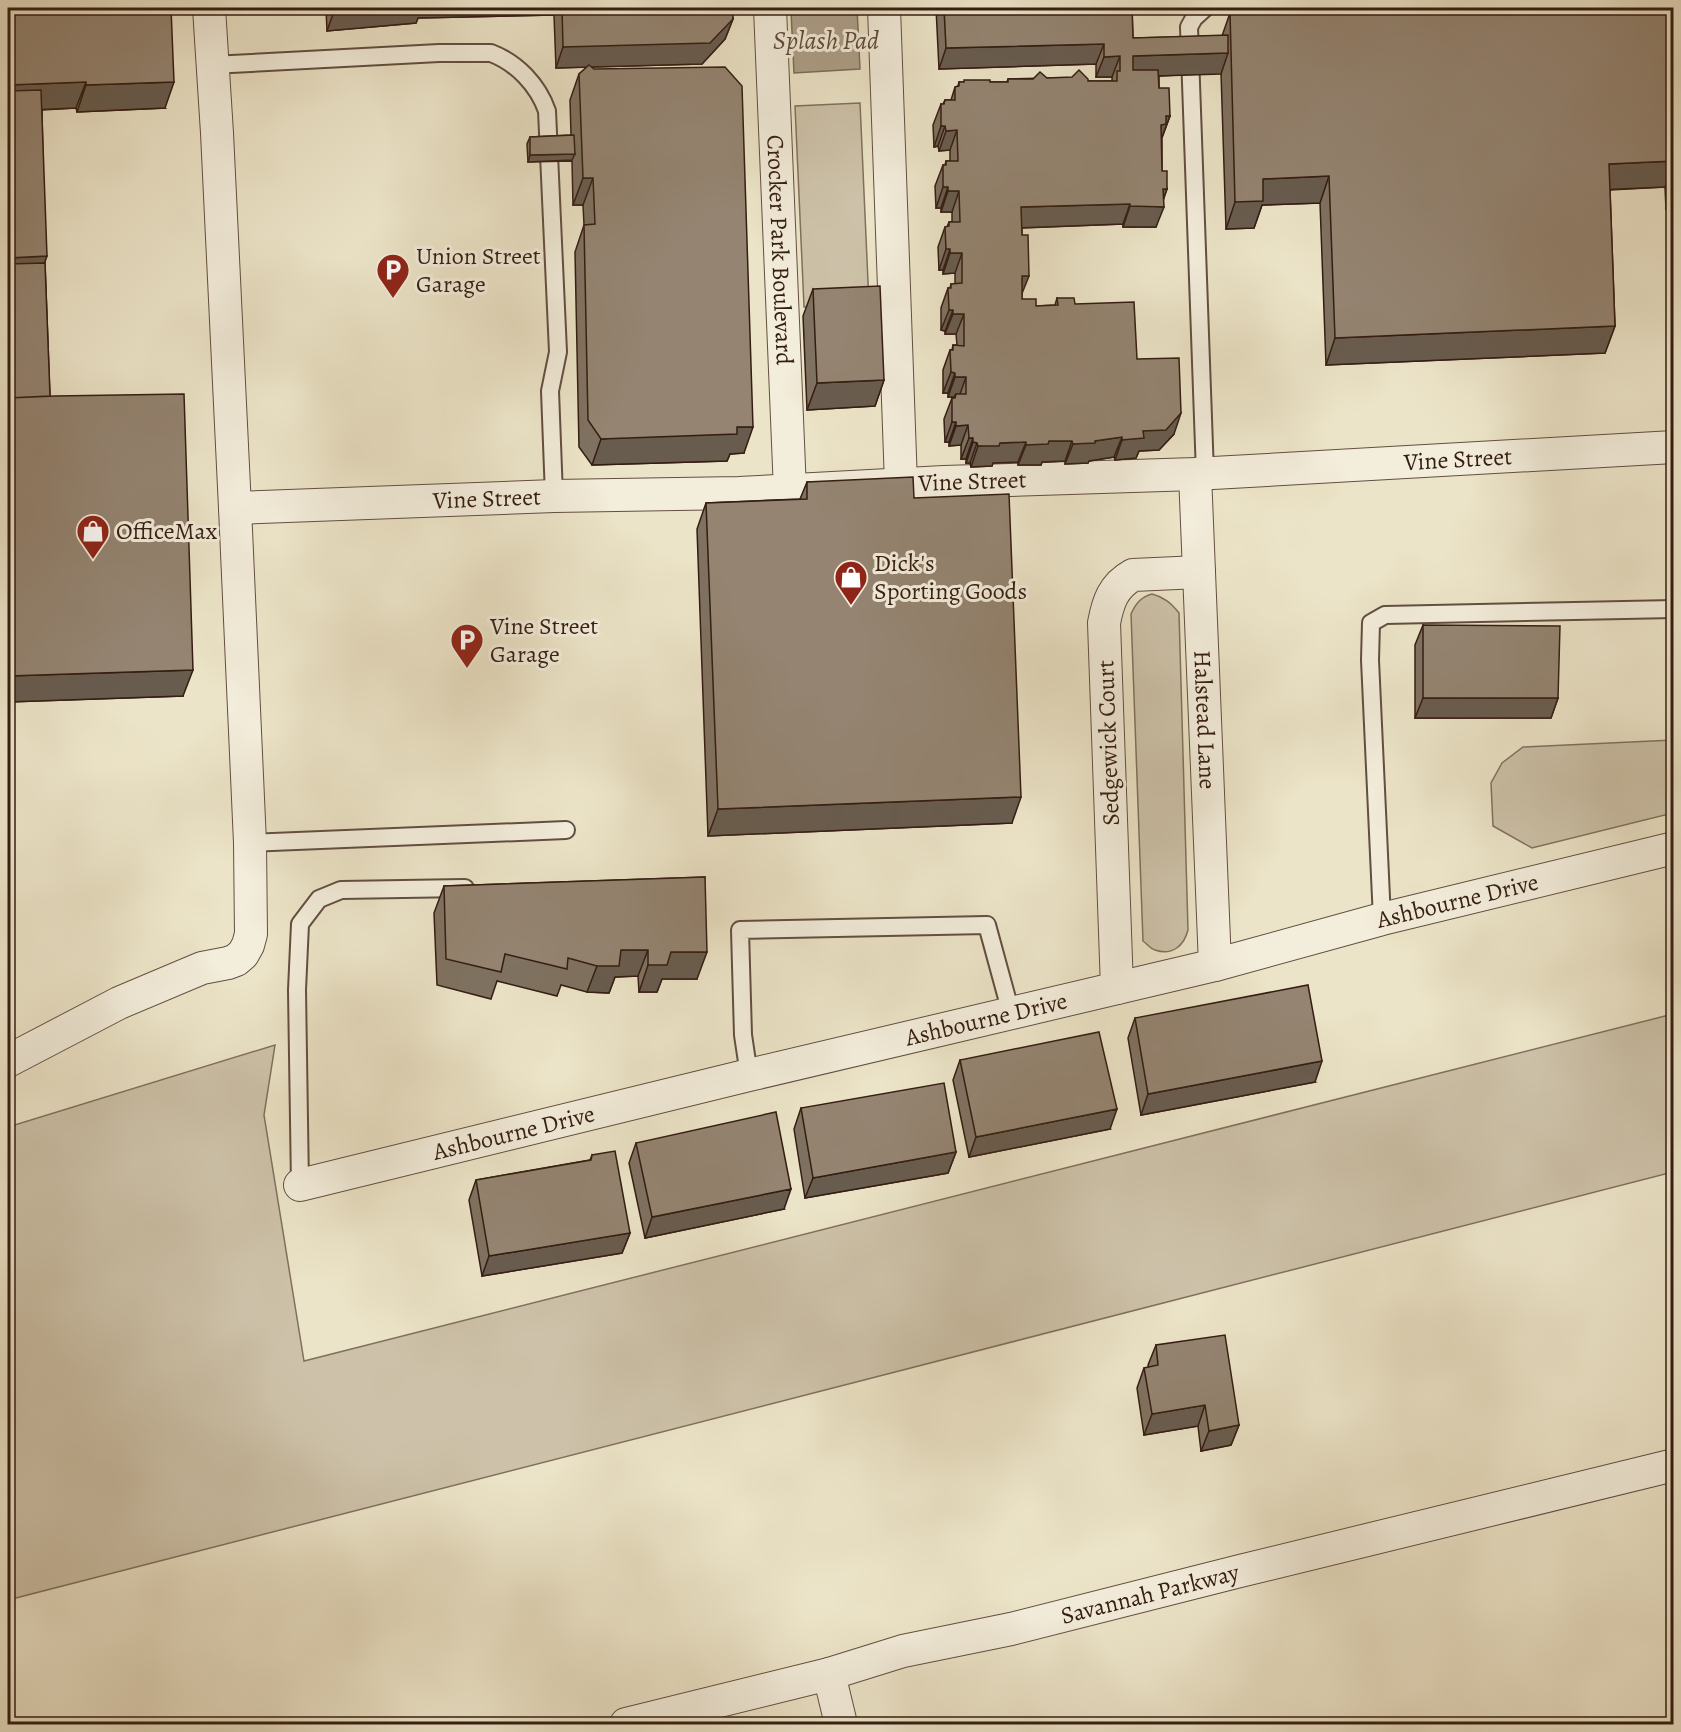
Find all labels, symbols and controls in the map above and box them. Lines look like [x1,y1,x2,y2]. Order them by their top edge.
water label: Splash Pad [773,23,879,58]
street label: Crocker Park Boulevard [759,134,801,366]
place label: Union Street Garage [416,240,541,300]
parking icon: Union Street Garage [375,252,411,299]
street label: Vine Street [1402,440,1513,478]
street label: Vine Street [917,463,1027,499]
street label: Vine Street [431,481,542,517]
shop icon: OfficeMax [75,513,111,560]
place label: OfficeMax [116,515,218,547]
place label: Dick's Sporting Goods [874,547,1027,607]
shop icon: Dick's Sporting Goods [833,559,869,606]
place label: Vine Street Garage [489,610,598,670]
parking icon: Vine Street Garage [449,622,485,669]
street label: Halstead Lane [1186,650,1224,790]
street label: Sedgewick Court [1089,660,1127,826]
street label: Ashbourne Drive [1372,866,1542,936]
street label: Ashbourne Drive [901,984,1070,1054]
street label: Ashbourne Drive [429,1097,598,1168]
street label: Savannah Parkway [1057,1556,1243,1632]

